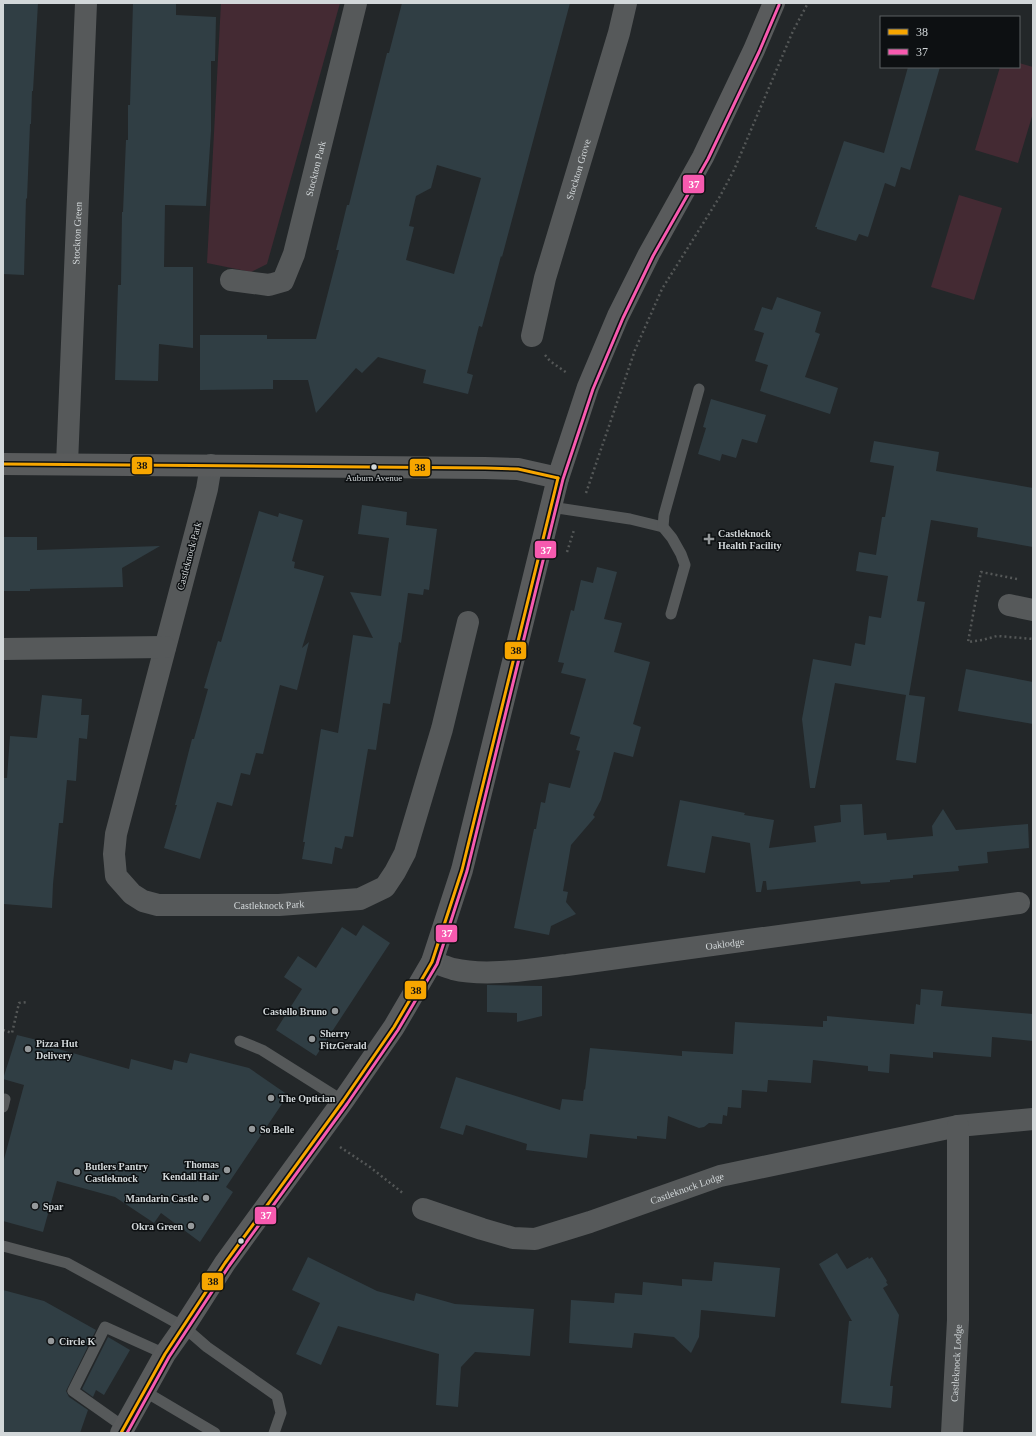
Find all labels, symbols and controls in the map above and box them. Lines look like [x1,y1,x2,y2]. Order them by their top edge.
legend [880,16,1020,68]
text: 38 [916,25,928,39]
text: 37 [916,45,928,59]
street label: Stockton Grove [563,137,592,201]
street label: Stockton Park [303,140,327,197]
line badge: 37 [682,174,705,194]
text: 37 [689,178,700,190]
street label: Stockton Green [70,202,83,265]
line badge: 38 [131,456,153,475]
line badge: 38 [409,458,431,477]
text: 38 [137,459,148,471]
text: 38 [415,461,426,473]
marker: Auburn Avenue [369,462,379,472]
place label: Auburn Avenue [346,473,402,483]
street label: Castleknock Park [175,521,203,591]
place label: Castleknock Health Facility [718,528,782,551]
marker: Castleknock Health Facility [703,533,715,545]
line badge: 37 [534,540,557,559]
text: 37 [541,544,552,556]
line badge: 38 [504,641,527,660]
text: 38 [511,644,522,656]
street label: Castleknock Park [234,898,305,911]
line badge: 37 [435,924,458,943]
text: 37 [442,927,453,939]
street label: Oaklodge [705,935,745,951]
line badge: 38 [404,980,427,1000]
text: 38 [411,984,422,996]
place label: Castello Bruno [263,1006,327,1017]
marker: Castello Bruno [330,1006,340,1016]
place label: Sherry FitzGerald [320,1028,367,1051]
marker: Sherry FitzGerald [307,1034,317,1044]
place label: Pizza Hut Delivery [36,1038,79,1061]
marker: Pizza Hut Delivery [23,1044,33,1054]
marker: The Optician [266,1093,276,1103]
place label: The Optician [279,1093,336,1104]
marker: So Belle [247,1124,257,1134]
place label: So Belle [260,1124,295,1135]
place label: Thomas Kendall Hair [163,1159,220,1182]
place label: Butlers Pantry Castleknock [85,1161,148,1184]
marker: Thomas Kendall Hair [222,1165,232,1175]
marker: Butlers Pantry Castleknock [72,1167,82,1177]
street label: Castleknock Lodge [649,1170,725,1206]
place label: Mandarin Castle [126,1193,199,1204]
marker: Mandarin Castle [201,1193,211,1203]
marker: Spar [30,1201,40,1211]
place label: Spar [43,1201,64,1212]
line badge: 37 [254,1206,277,1225]
text: 37 [261,1209,272,1221]
place label: Okra Green [131,1221,183,1232]
marker: Okra Green [186,1221,196,1231]
unlabelled marker [236,1236,246,1246]
line badge: 38 [201,1272,224,1291]
text: 38 [208,1275,219,1287]
street label: Castleknock Lodge [948,1324,963,1402]
marker: Circle K [46,1336,56,1346]
place label: Circle K [59,1336,95,1347]

